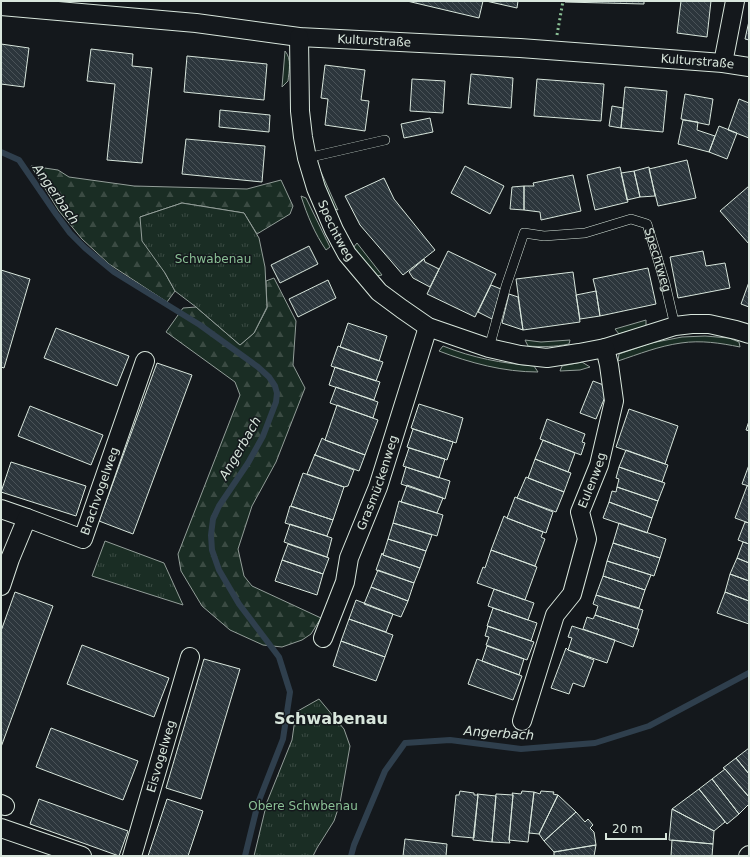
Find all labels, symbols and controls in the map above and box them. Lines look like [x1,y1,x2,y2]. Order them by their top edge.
street label: Kulturstraße [337,32,411,50]
street label: Kulturstraße [660,51,735,72]
water label: Angerbach [29,160,82,227]
street label: Spechtweg [315,198,357,264]
street label: Spechtweg [642,226,674,293]
park label: Schwabenau [175,252,251,266]
water label: Angerbach [215,414,264,483]
street label: Grasmückenweg [354,433,401,532]
street label: Brachvogelweg [78,445,121,537]
street label: Eulenweg [575,451,609,510]
district label: Schwabenau [274,709,388,728]
street label: Eisvogelweg [144,718,178,794]
water label: Angerbach [462,723,535,743]
park label: Obere Schwbenau [248,799,358,813]
scale bar [606,815,666,841]
text: 20 m [612,822,643,836]

